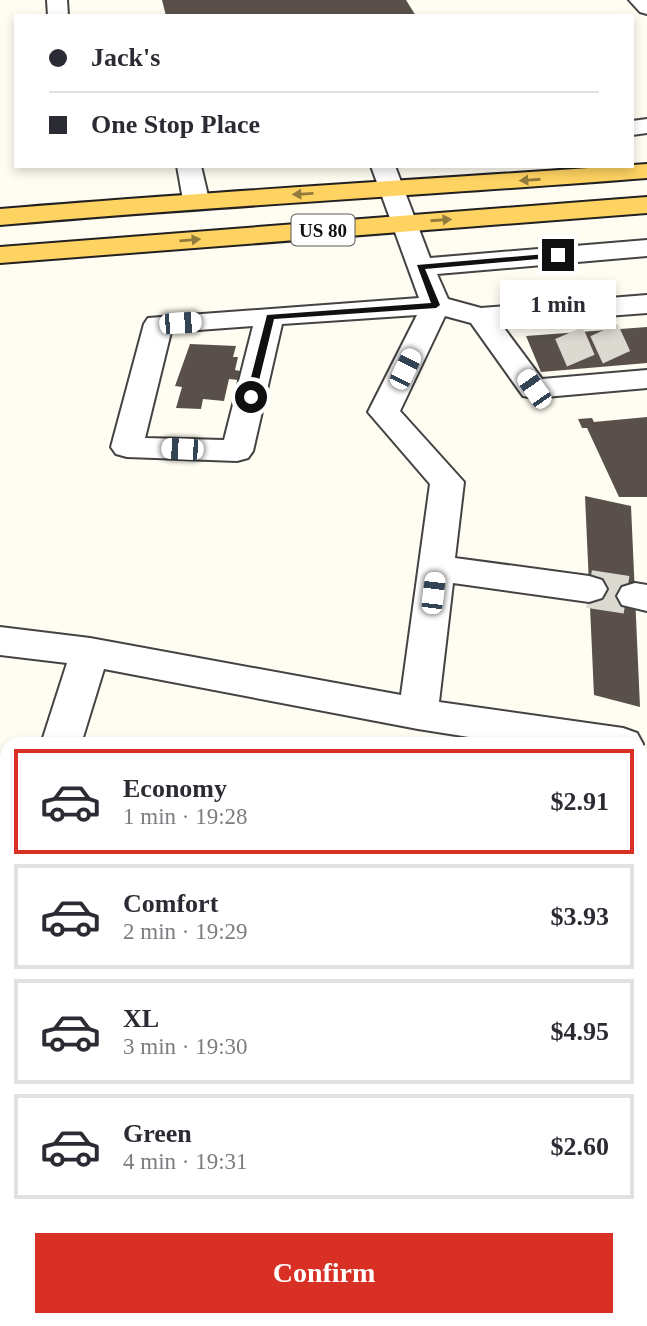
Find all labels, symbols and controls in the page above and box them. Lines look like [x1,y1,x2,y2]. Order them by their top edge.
text: Jack's [91,43,160,72]
text: One Stop Place [91,110,260,139]
one-way arrow [519,175,541,186]
one-way arrow [292,189,314,200]
road number: US 80 [292,214,354,246]
one-way arrow [431,214,453,225]
one-way arrow [179,234,201,245]
route end [542,239,574,271]
callout: 1 min [500,280,616,328]
text: 1 min [530,292,586,317]
car [159,311,202,335]
car [387,346,424,392]
car [514,366,555,412]
route start [235,381,267,413]
car [161,438,204,460]
car [421,571,446,615]
icon: car [39,770,102,833]
text: Economy [123,774,227,803]
text: $2.91 [551,787,609,816]
text: 1 min · 19:28 [123,804,248,829]
icon: car [39,885,102,948]
text: Comfort [123,889,218,918]
text: $3.93 [551,902,609,931]
text: 2 min · 19:29 [123,919,248,944]
icon: car [39,1000,102,1063]
text: XL [123,1004,159,1033]
text: $4.95 [551,1017,609,1046]
text: 3 min · 19:30 [123,1034,248,1059]
icon: car [39,1115,102,1178]
text: Green [123,1119,192,1148]
text: $2.60 [551,1132,609,1161]
text: 4 min · 19:31 [123,1149,248,1174]
button: Confirm [35,1233,613,1313]

